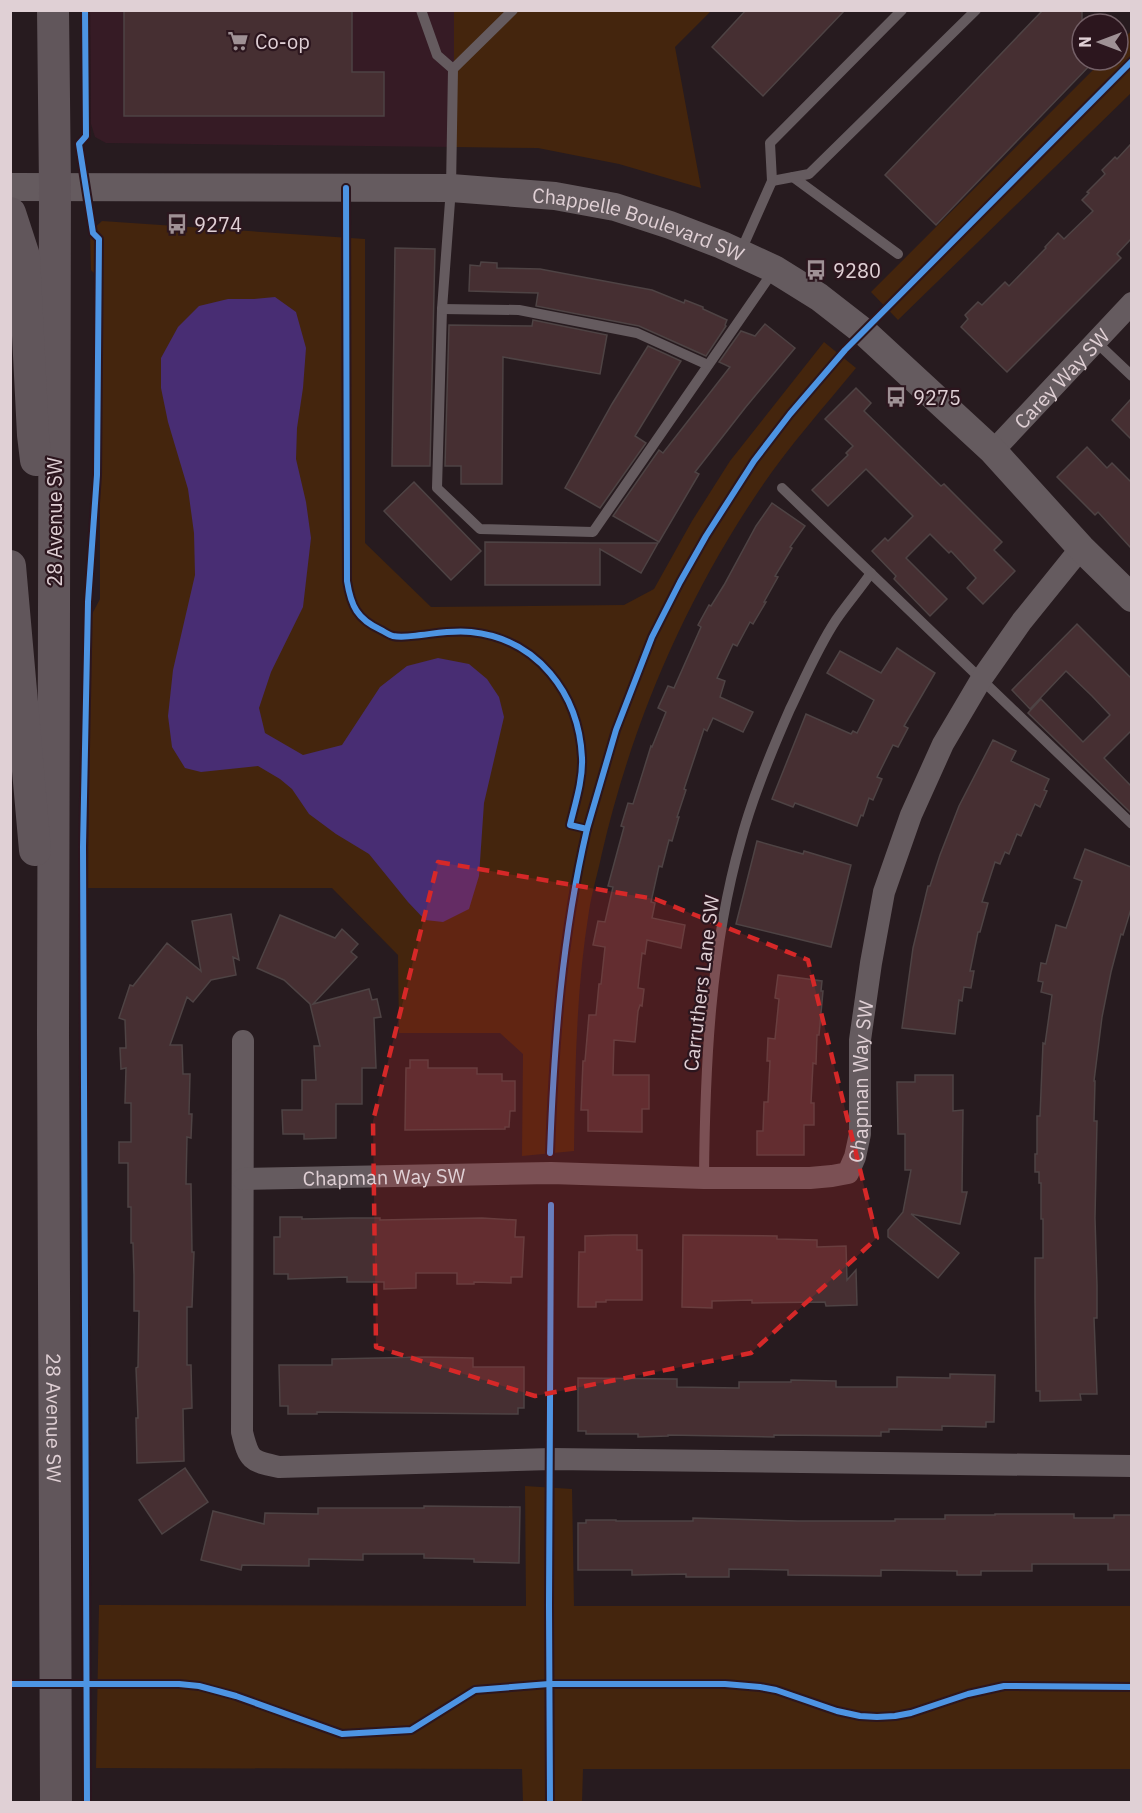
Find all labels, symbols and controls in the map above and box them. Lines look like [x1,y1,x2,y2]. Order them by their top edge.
north arrow [1070,12,1130,72]
place label: Co-op [255,28,310,55]
supermarket icon: Co-op [226,29,250,53]
text: N [1075,36,1095,48]
street label: Chappelle Boulevard SW [531,181,749,267]
place label: 9274 [194,211,242,238]
bus stop icon: 9274 [165,212,189,236]
place label: 9280 [833,257,881,284]
bus stop icon: 9280 [804,258,828,282]
street label: Carey Way SW [1008,322,1115,434]
place label: 9275 [913,384,961,411]
bus stop icon: 9275 [884,385,908,409]
street label: 28 Avenue SW [41,457,68,587]
street label: Carruthers Lane SW [677,893,725,1073]
street label: Chapman Way SW [841,998,879,1165]
street label: Chapman Way SW [302,1161,466,1191]
street label: 28 Avenue SW [41,1353,68,1483]

